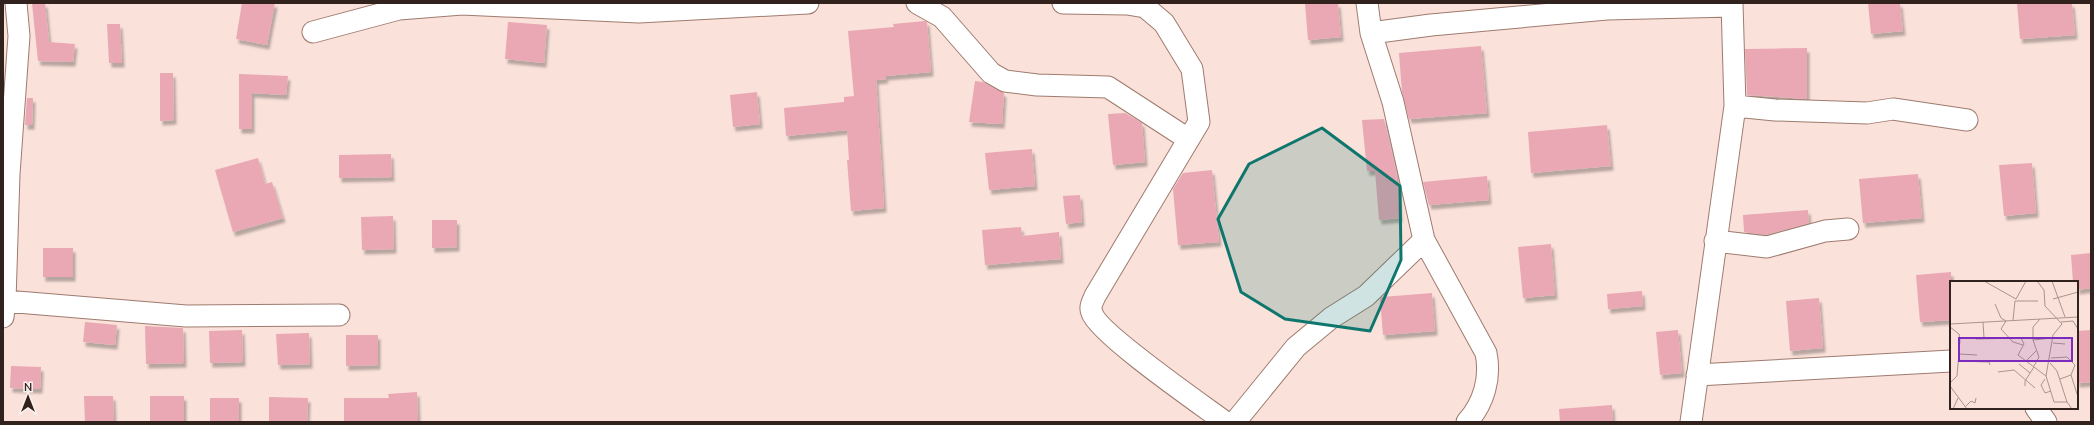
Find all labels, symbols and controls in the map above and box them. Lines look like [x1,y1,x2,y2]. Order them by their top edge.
inset map [1950,281,2078,409]
north arrow [8,377,48,417]
text: N [24,380,32,395]

